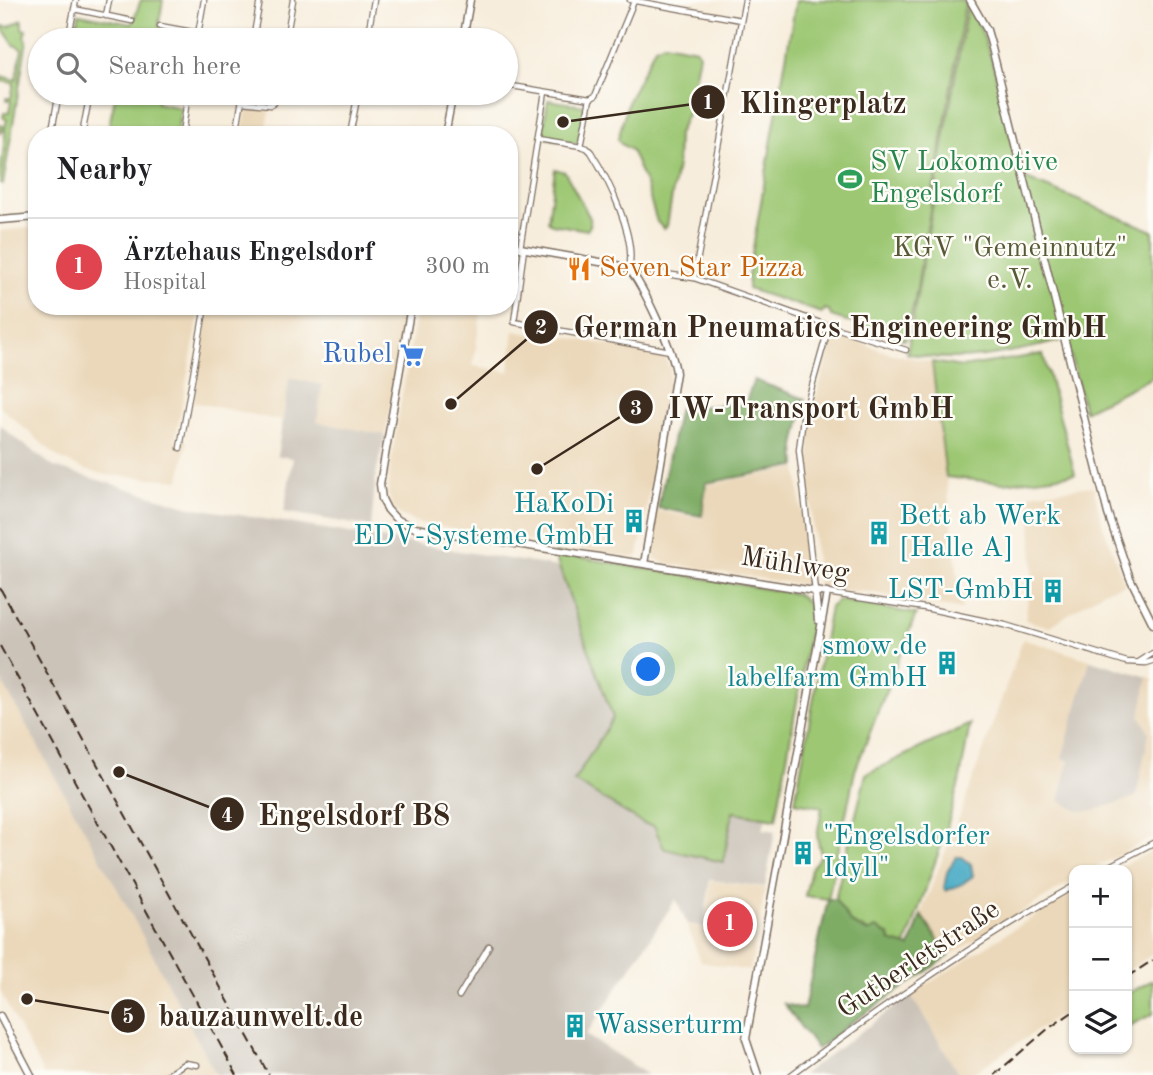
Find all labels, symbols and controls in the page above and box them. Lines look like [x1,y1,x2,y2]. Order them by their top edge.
search box [28,28,518,105]
icon: search [52,48,90,86]
text: Search here [108,54,241,80]
callout: Klingerplatz [691,77,921,128]
text: Klingerplatz [739,90,907,120]
text: 1 [702,93,714,114]
place label: SV Lokomotive Engelsdorf [870,149,1058,209]
text: Nearby [56,156,153,186]
sports icon: SV Lokomotive Engelsdorf [836,165,864,193]
park label: KGV "Gemeinnutz" e.V. [893,235,1127,295]
text: Ärztehaus Engelsdorf [123,240,374,266]
text: 1 [72,255,86,278]
text: 300 m [425,255,490,278]
restaurant icon: Seven Star Pizza [565,255,593,283]
place label: Seven Star Pizza [599,255,804,283]
text: Hospital [123,271,206,294]
callout: German Pneumatics Engineering GmbH [524,301,1120,352]
text: German Pneumatics Engineering GmbH [573,314,1107,344]
text: 2 [535,318,547,339]
place label: Rubel [322,341,392,369]
supermarket icon: Rubel [398,341,426,369]
callout: IW-Transport GmbH [619,382,967,433]
text: IW-Transport GmbH [668,395,954,425]
text: 3 [630,399,642,420]
place label: HaKoDi EDV-Systeme GmbH [353,491,614,551]
place label: Bett ab Werk [Halle A] [899,503,1061,563]
building icon: HaKoDi EDV-Systeme GmbH [620,507,648,535]
building icon: Bett ab Werk [Halle A] [865,519,893,547]
street label: Mühlweg [739,544,851,588]
place label: LST-GmbH [888,577,1033,605]
building icon: LST-GmbH [1039,577,1067,605]
place label: smow.de labelfarm GmbH [727,633,927,693]
building icon: smow.de labelfarm GmbH [933,649,961,677]
your location [631,652,665,686]
callout: Engelsdorf B8 [209,789,464,840]
text: Engelsdorf B8 [258,802,450,832]
text: 4 [221,806,233,827]
place label: "Engelsdorfer Idyll" [823,823,990,883]
building icon: "Engelsdorfer Idyll" [789,839,817,867]
map controls [1069,865,1132,1054]
button: + [1069,865,1132,928]
street label: Gutberletstraße [833,896,1005,1024]
pin: 1 [707,898,753,950]
button: − [1069,928,1132,991]
callout: bauzaunwelt.de [110,990,378,1041]
button: layers [1069,991,1132,1054]
text: bauzaunwelt.de [159,1003,363,1033]
text: 5 [122,1007,134,1028]
building icon: Wasserturm [561,1012,589,1040]
place label: Wasserturm [595,1012,744,1040]

